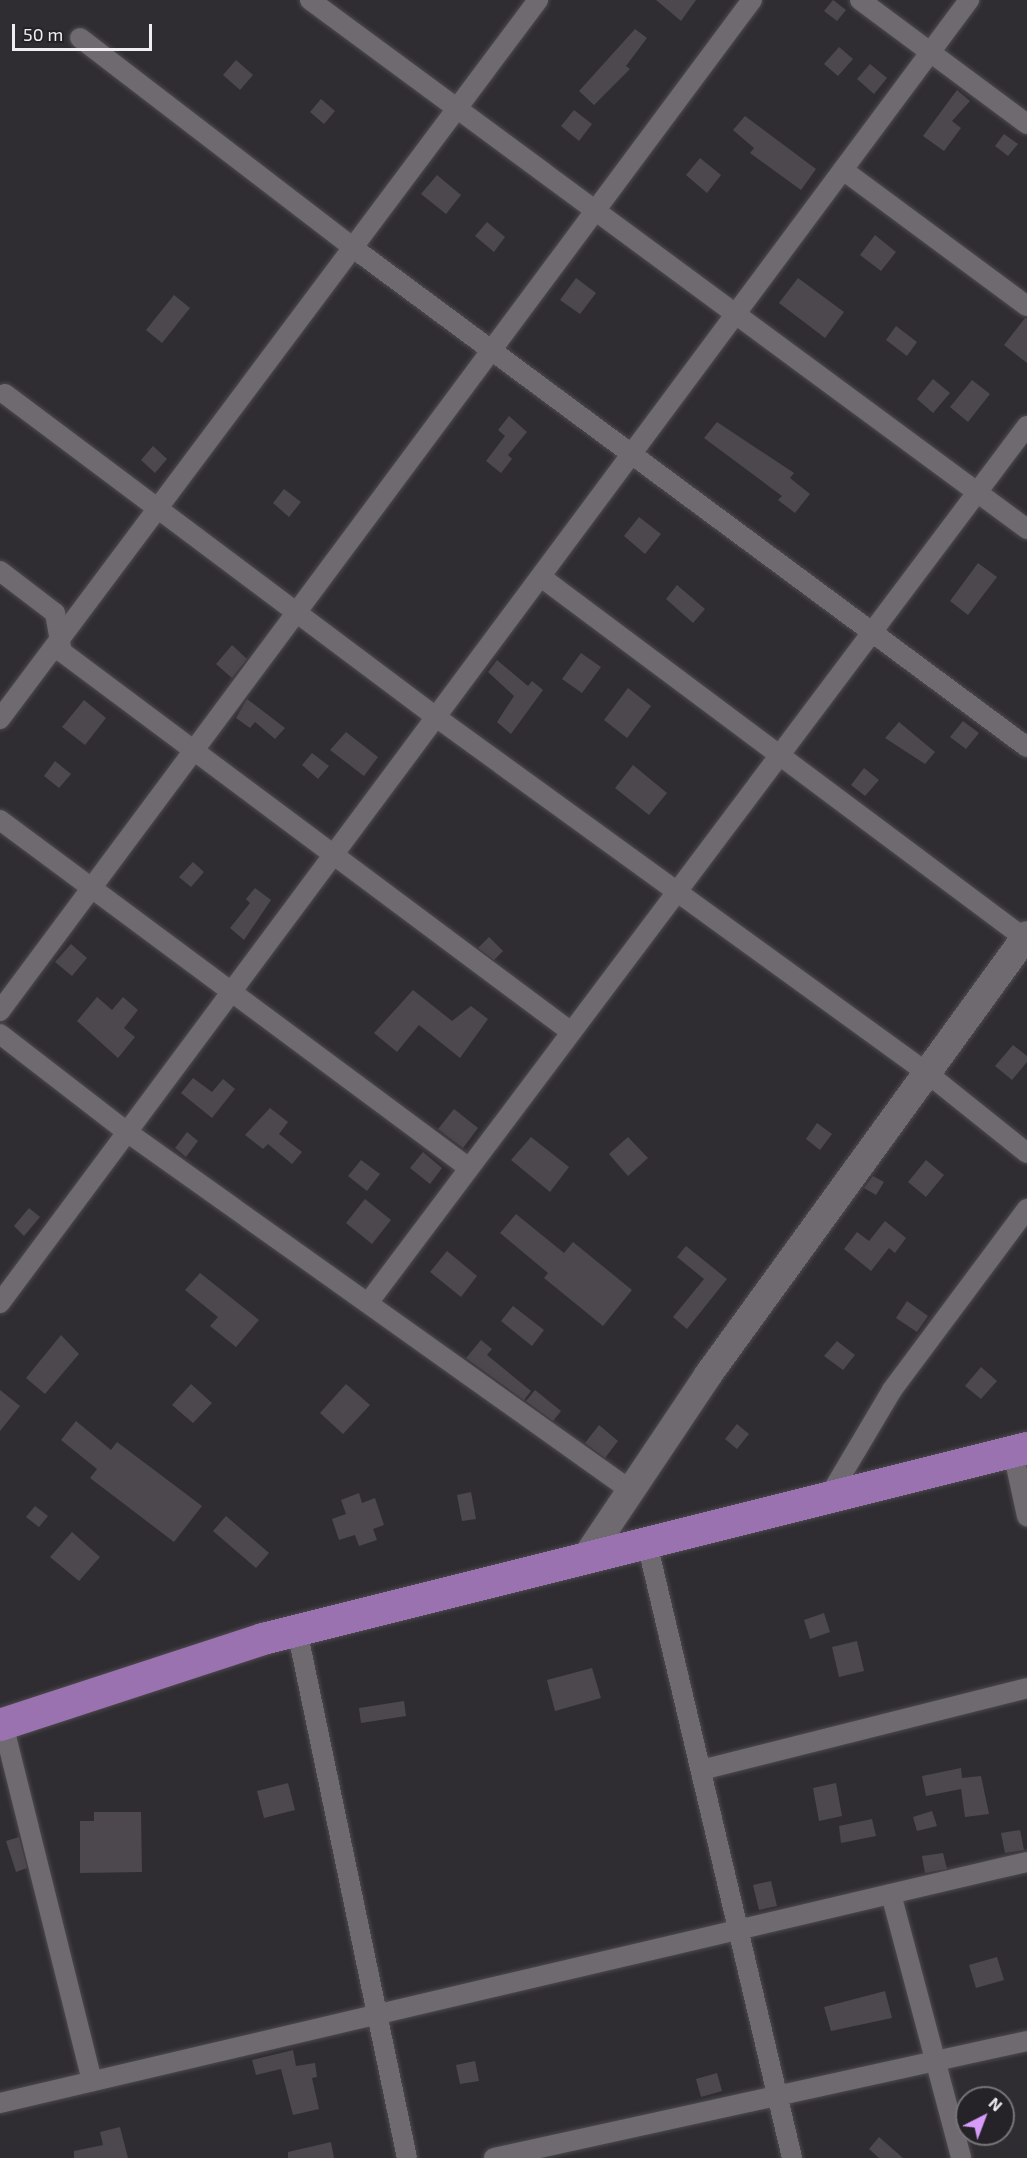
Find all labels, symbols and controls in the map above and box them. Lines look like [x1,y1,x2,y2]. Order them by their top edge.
scale bar [15,12,154,50]
text: 50 m [23,23,63,45]
north arrow [955,2086,1015,2146]
text: N [985,2093,1007,2115]

